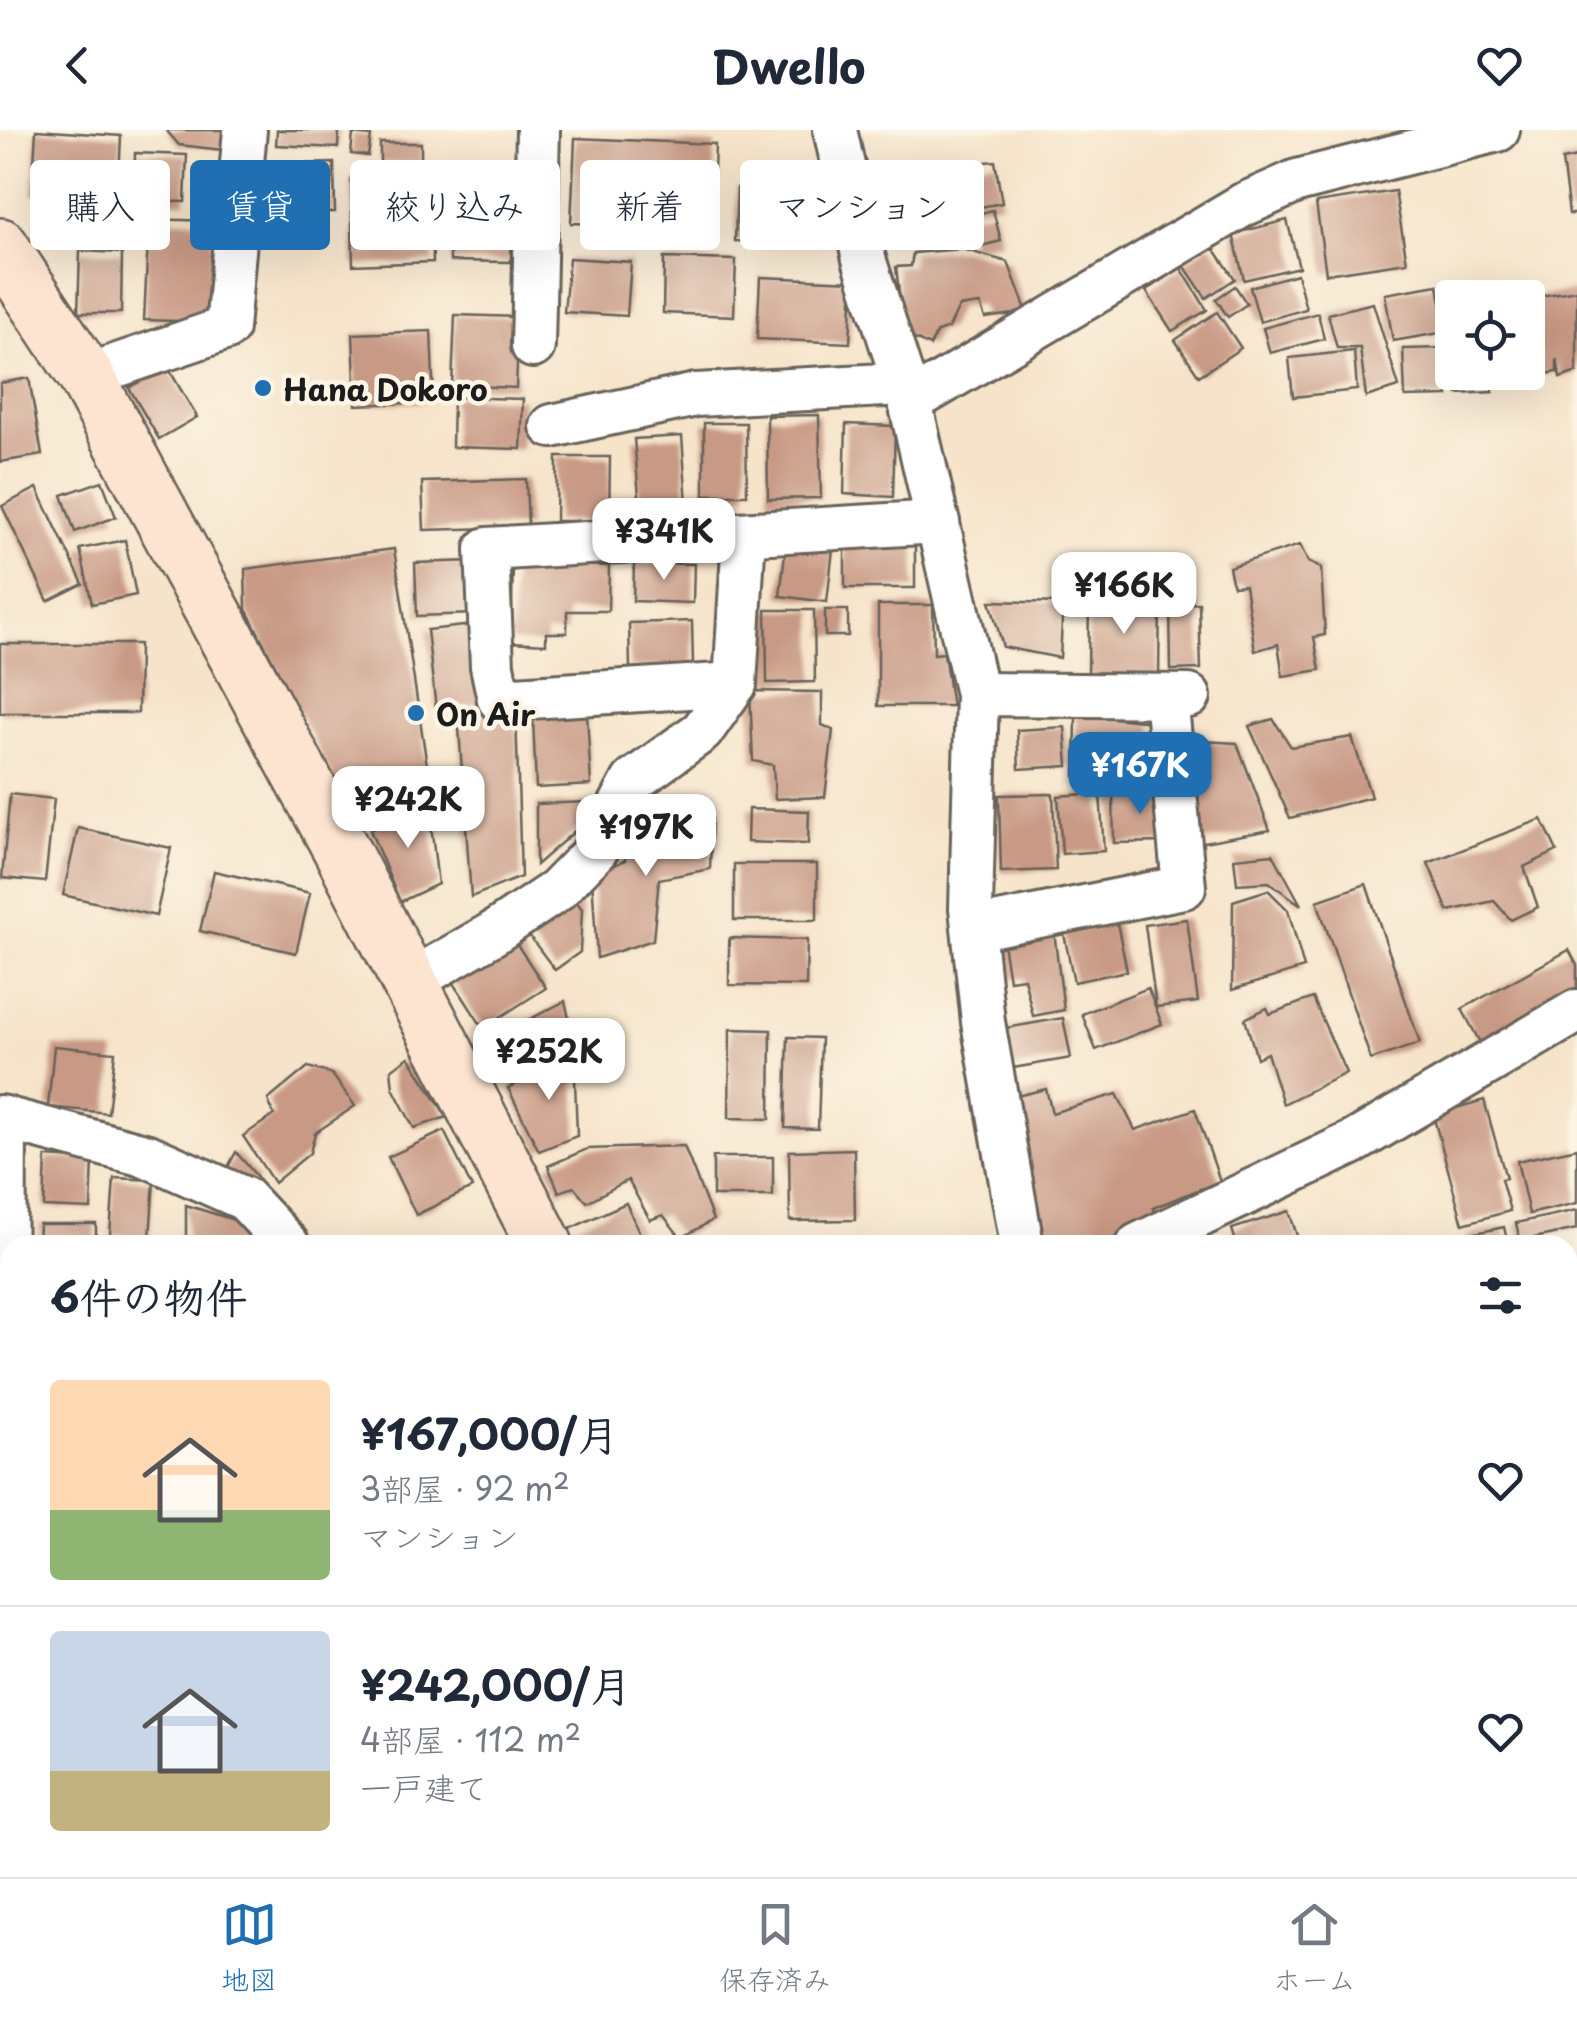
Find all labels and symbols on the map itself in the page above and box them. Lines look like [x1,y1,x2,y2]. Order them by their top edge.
place label: Hana Dokoro [283,366,488,411]
marker: Hana Dokoro [252,377,274,399]
pin: ¥341K [594,498,734,583]
pin: ¥166K [1054,552,1194,637]
place label: On Air [436,691,536,736]
marker: On Air [405,702,427,724]
pin: ¥167K [1070,732,1210,817]
pin: ¥242K [338,766,478,851]
pin: ¥197K [576,794,716,879]
pin: ¥252K [479,1018,619,1103]

